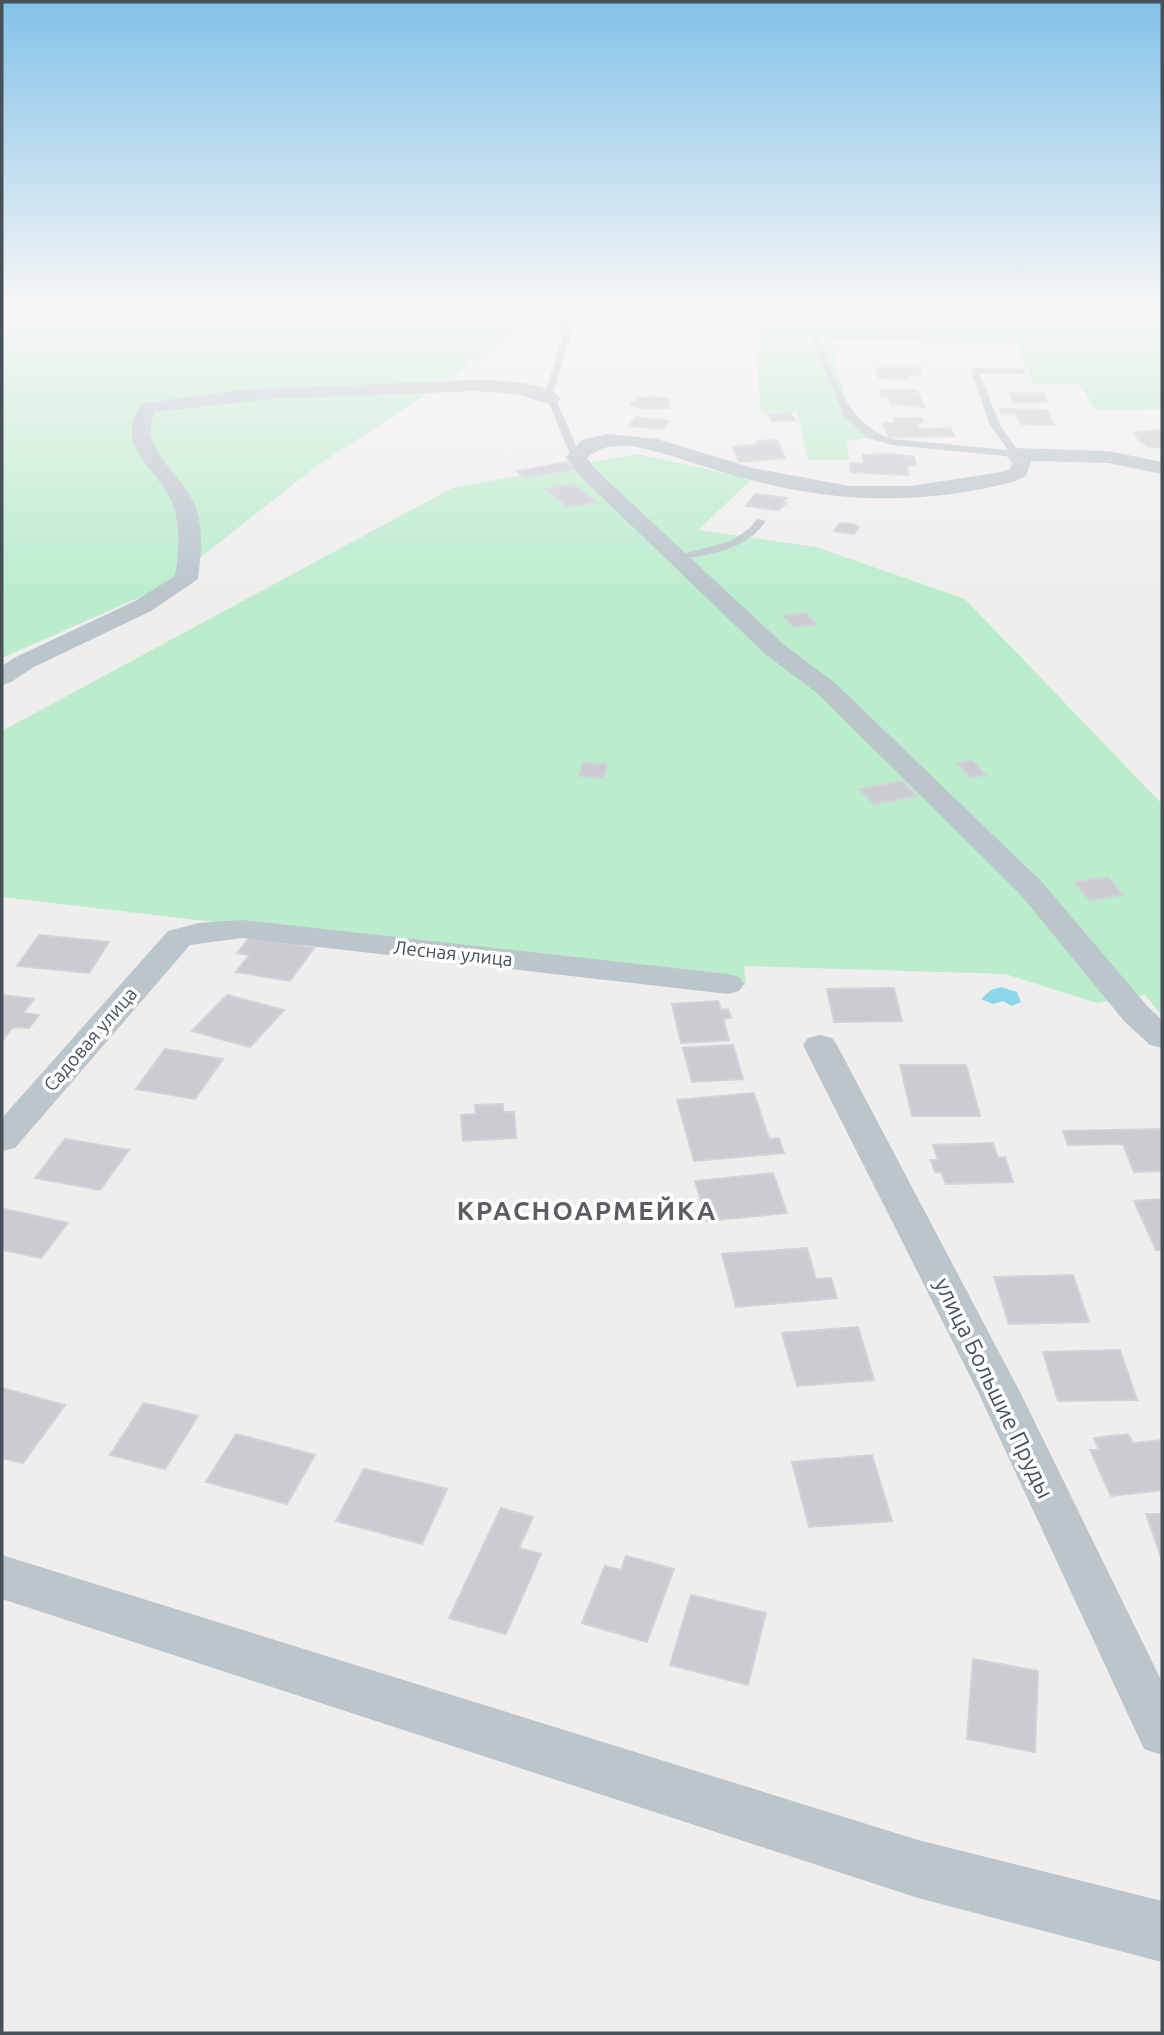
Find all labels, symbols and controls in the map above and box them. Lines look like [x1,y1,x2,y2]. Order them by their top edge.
street label: Лесная улица [392,936,514,970]
street label: Садовая улица [39,983,141,1095]
district label: КРАСНОАРМЕЙКА [457,1196,717,1225]
street label: улица Большие Пруды [930,1273,1059,1502]

